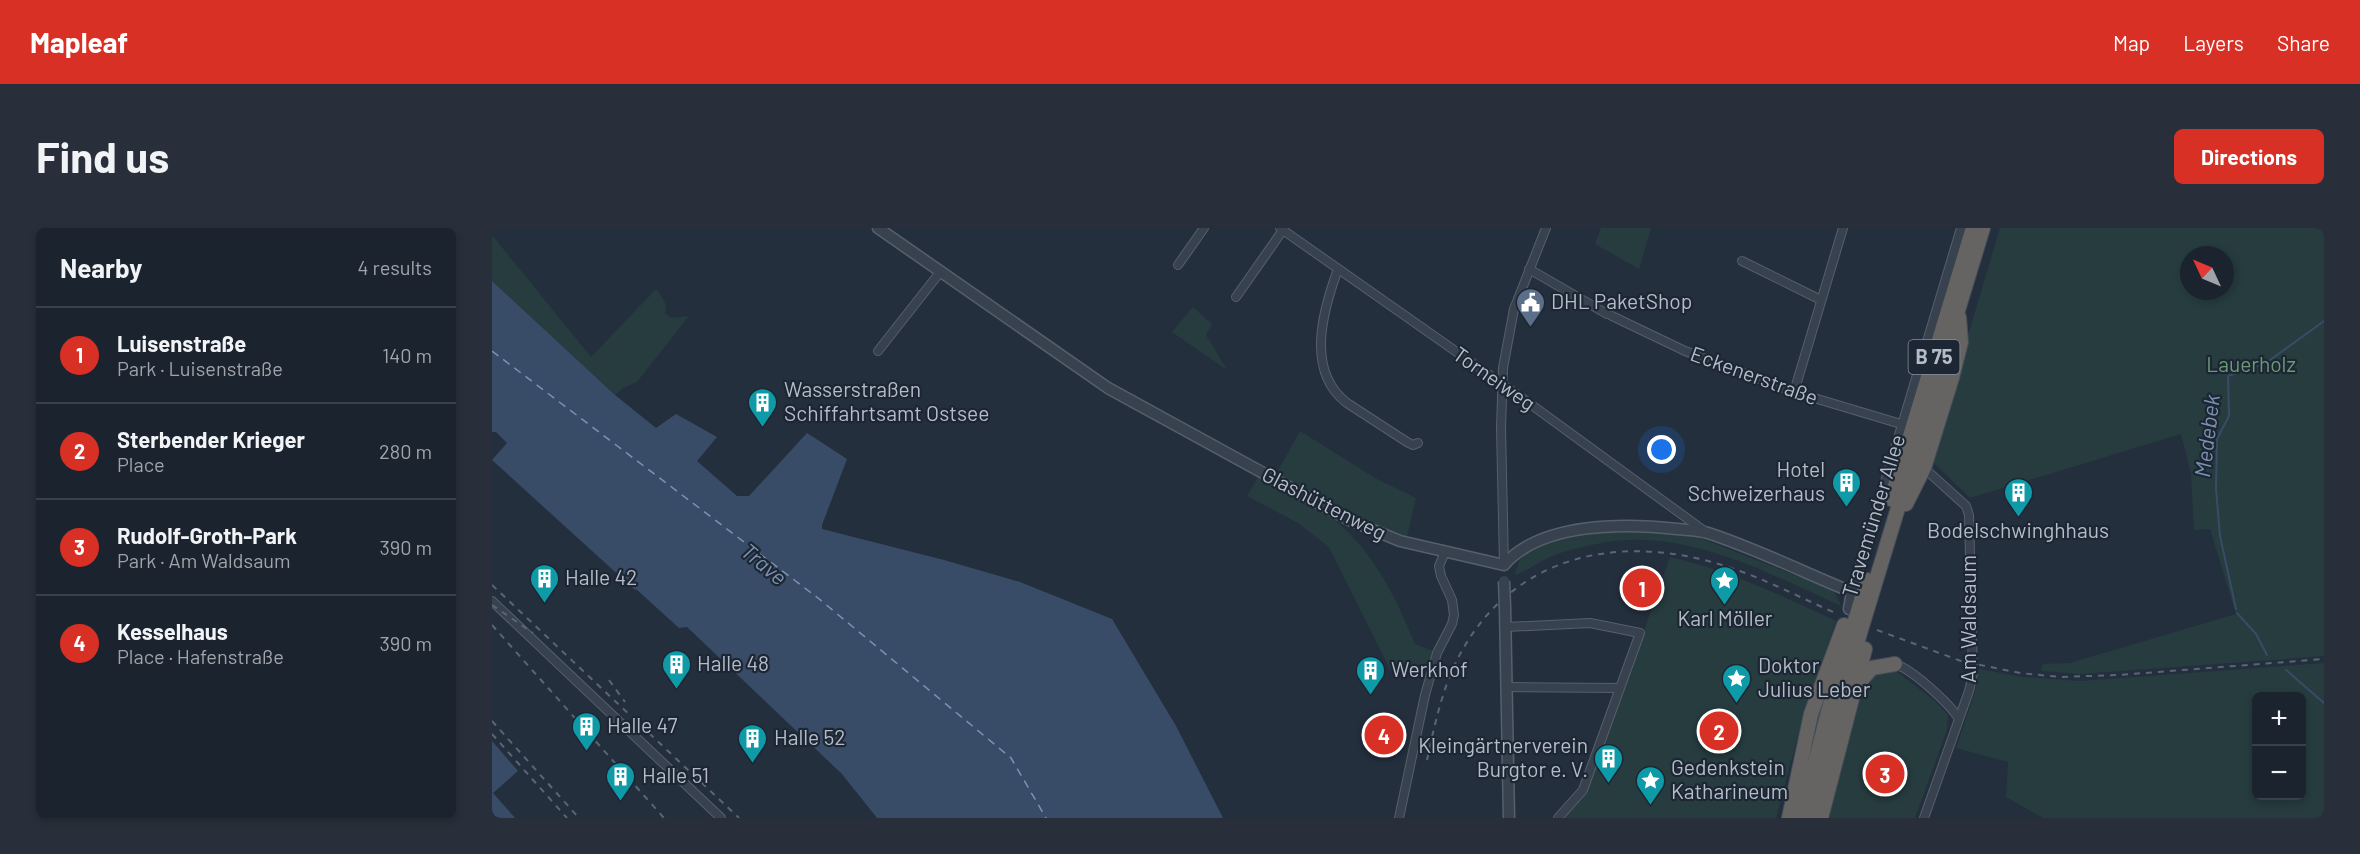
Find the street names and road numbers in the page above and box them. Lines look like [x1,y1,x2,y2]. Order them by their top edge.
street label: Torneiweg [1449,340,1541,415]
street label: Eckenerstraße [1687,340,1822,409]
road number: B 75 [1908,340,1960,374]
street label: Travemünder Allee [1836,431,1909,600]
street label: Glashüttenweg [1259,461,1391,545]
street label: Am Waldsaum [1955,555,1980,683]

